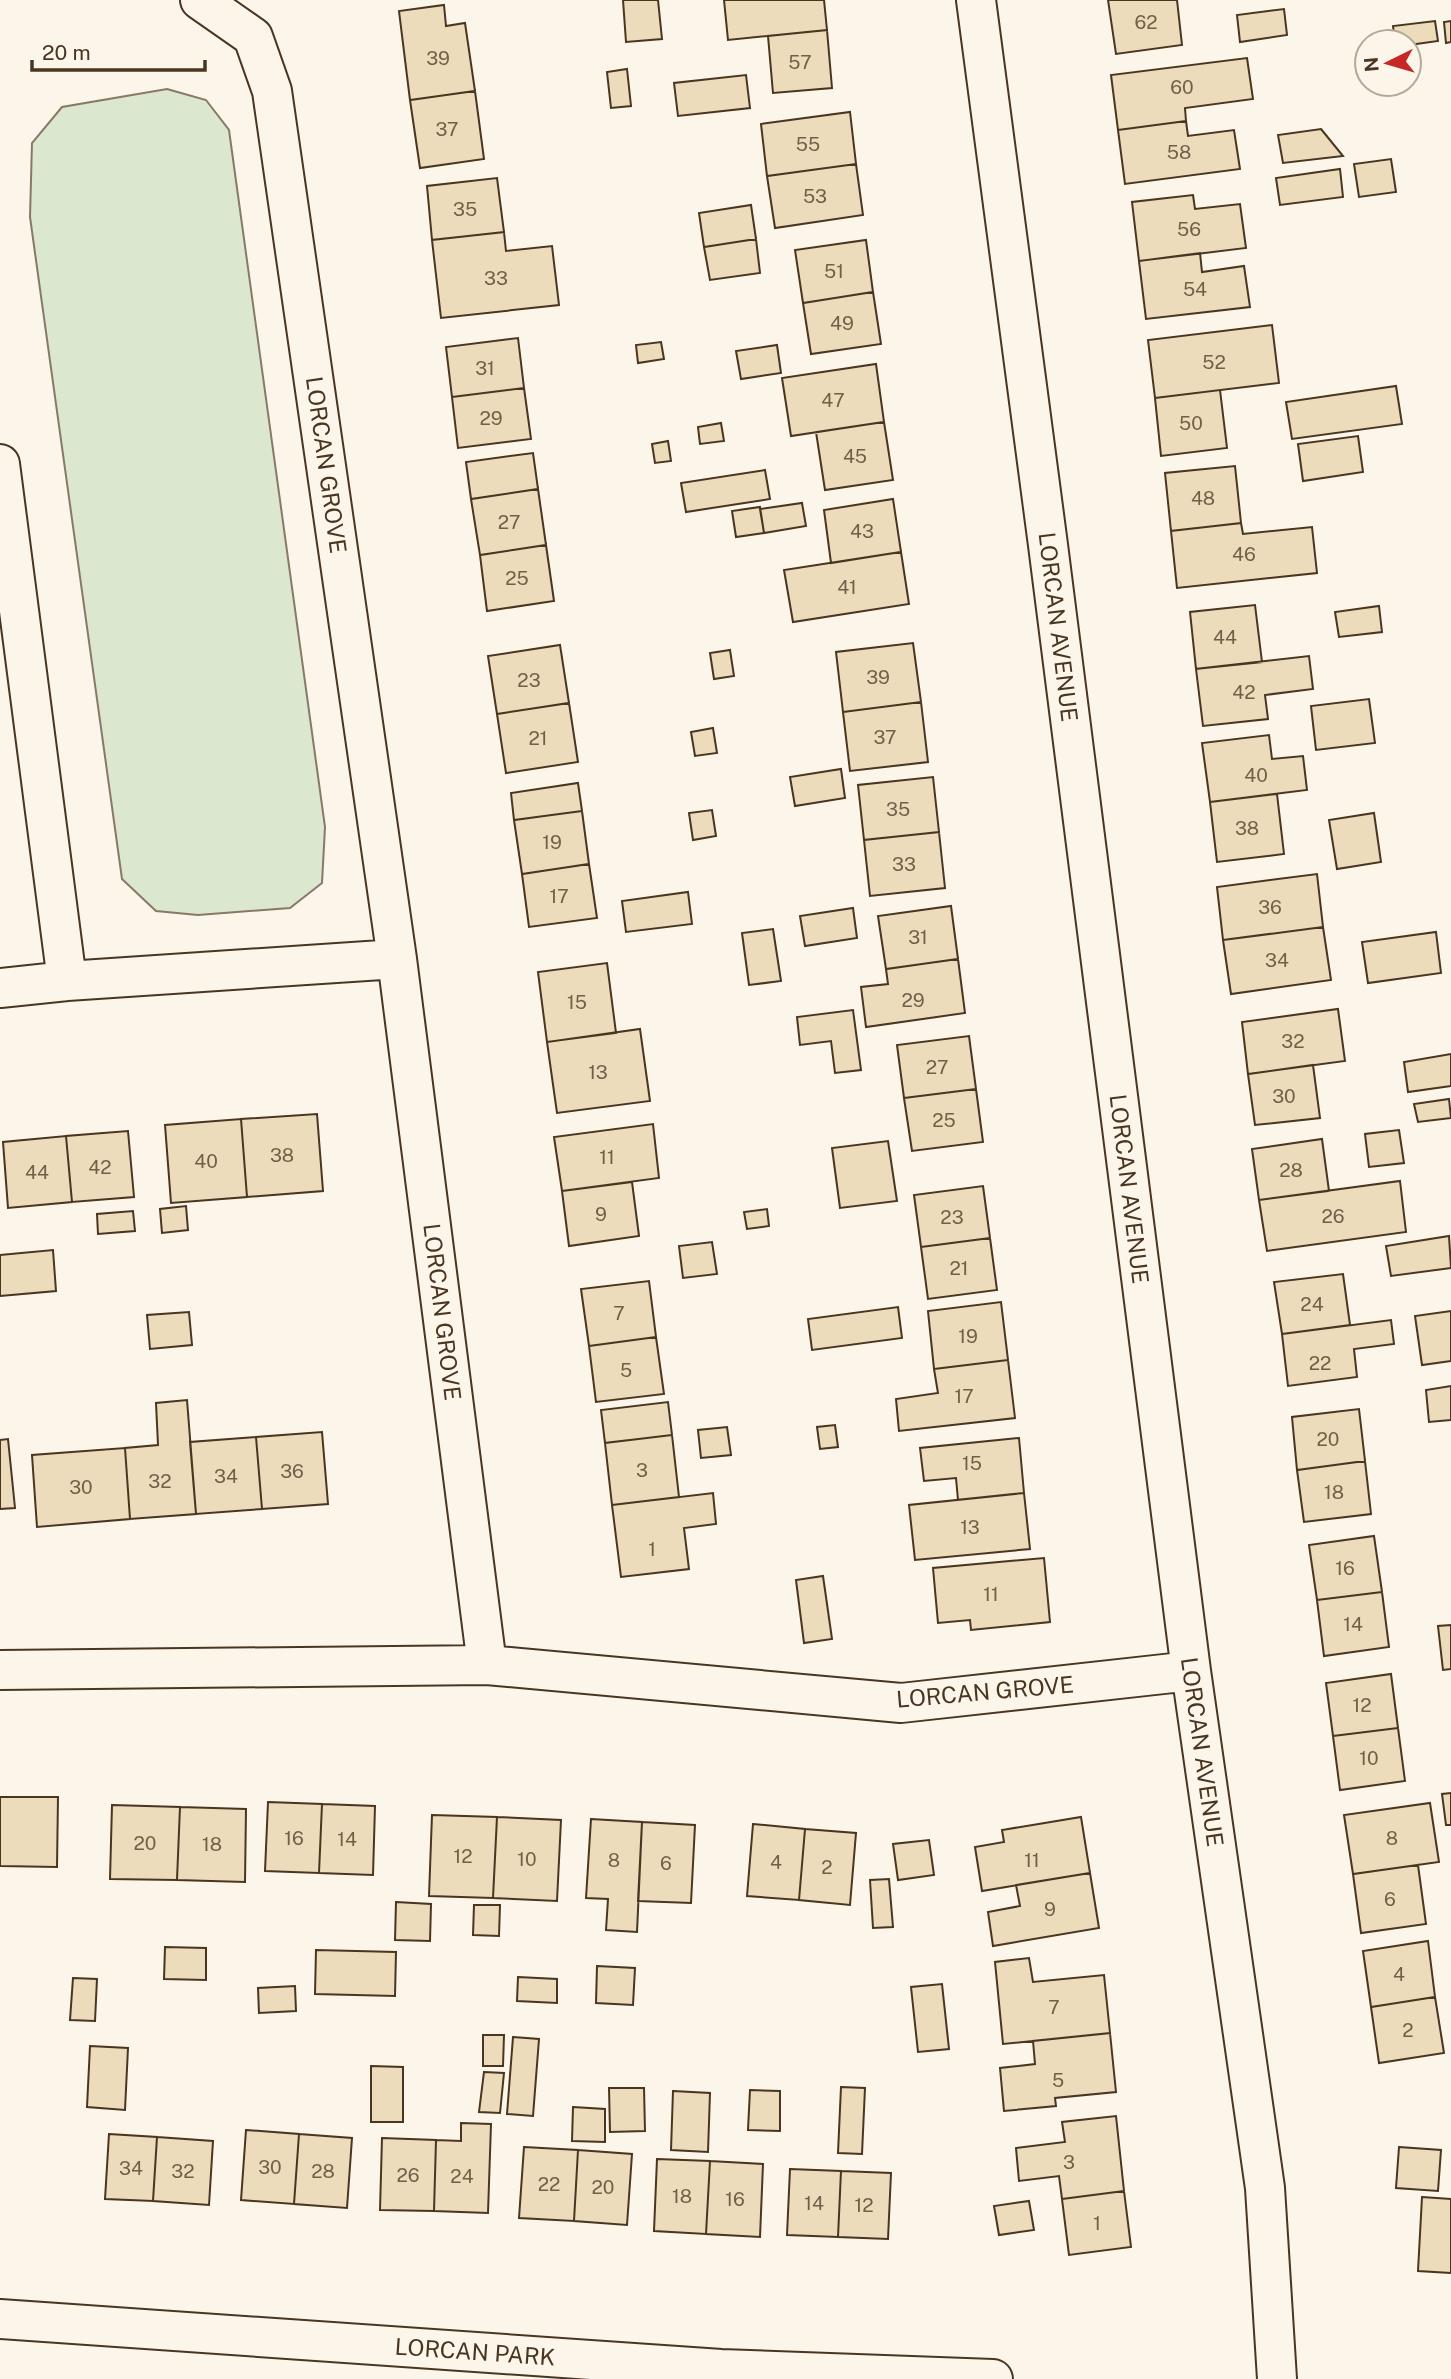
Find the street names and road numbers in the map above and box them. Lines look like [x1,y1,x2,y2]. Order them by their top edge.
street label: LORCAN GROVE [301,375,352,555]
street label: LORCAN AVENUE [1033,530,1084,723]
street label: LORCAN AVENUE [1104,1092,1155,1285]
street label: LORCAN GROVE [418,1222,467,1402]
street label: LORCAN AVENUE [1176,1655,1229,1848]
street label: LORCAN GROVE [895,1670,1075,1713]
street label: LORCAN PARK [394,2332,556,2371]

